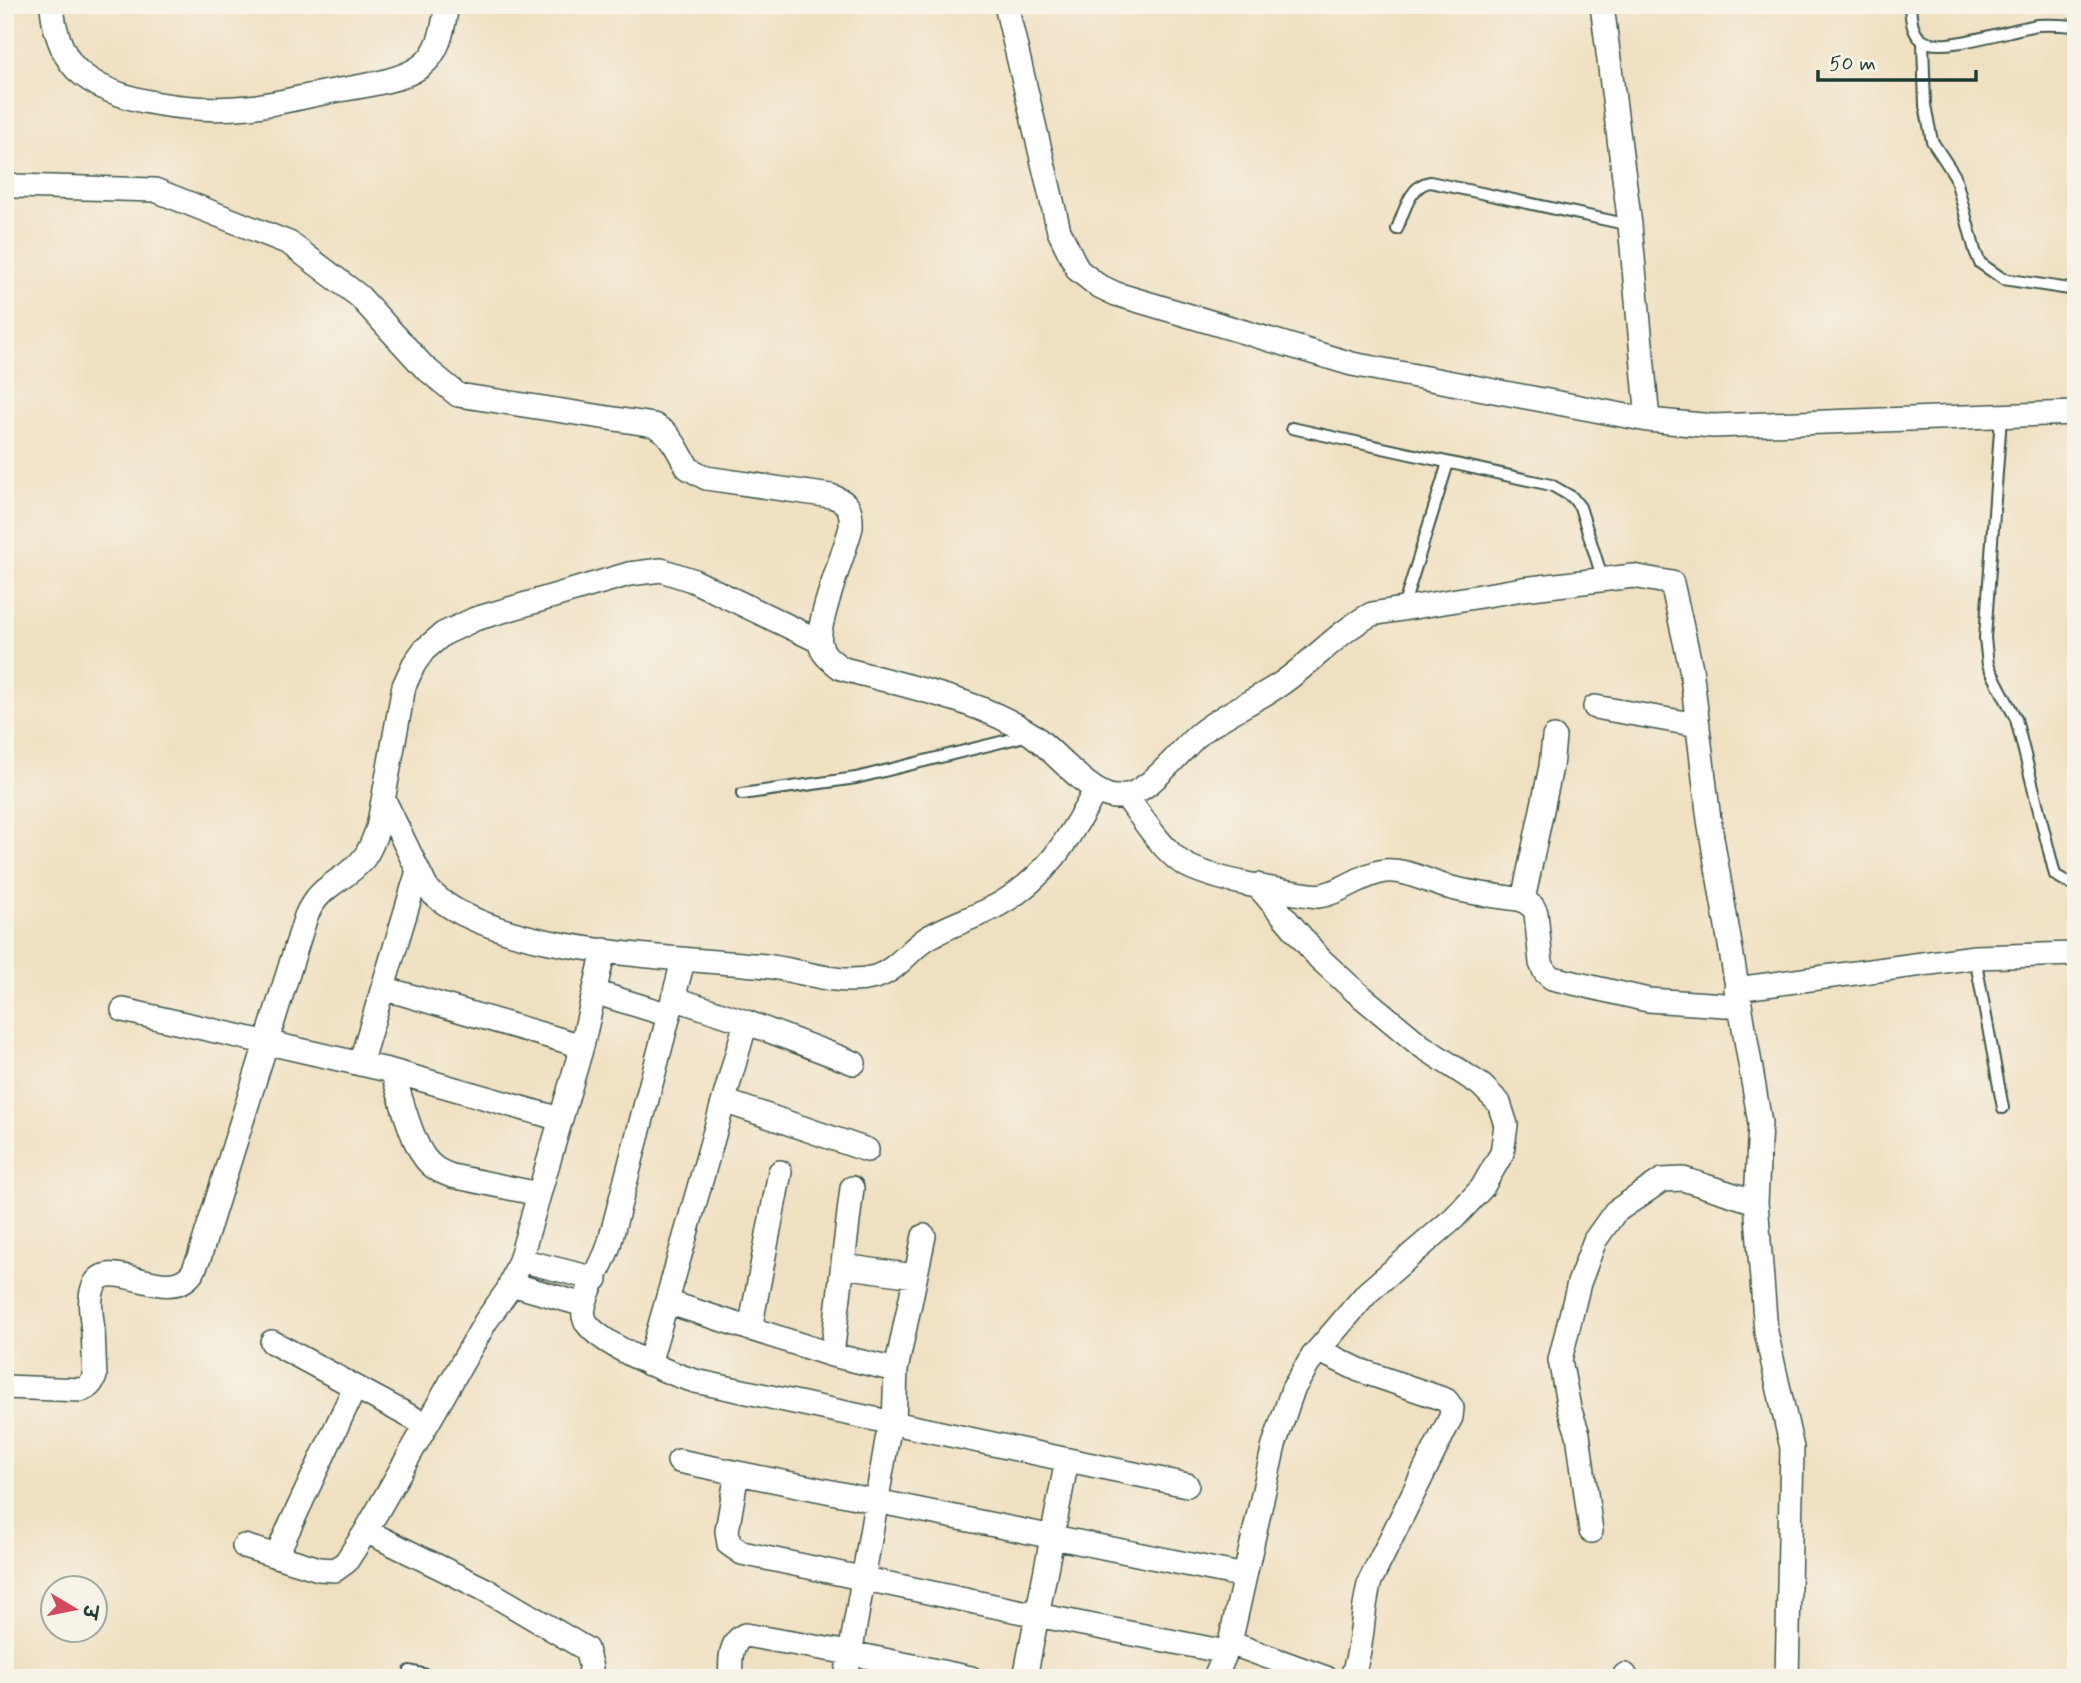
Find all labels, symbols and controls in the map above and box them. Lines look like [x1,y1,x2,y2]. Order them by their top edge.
scale bar [1818,38,1976,82]
text: 50 m [1829,50,1876,78]
north arrow [38,1574,108,1644]
text: उ [75,1601,103,1622]

